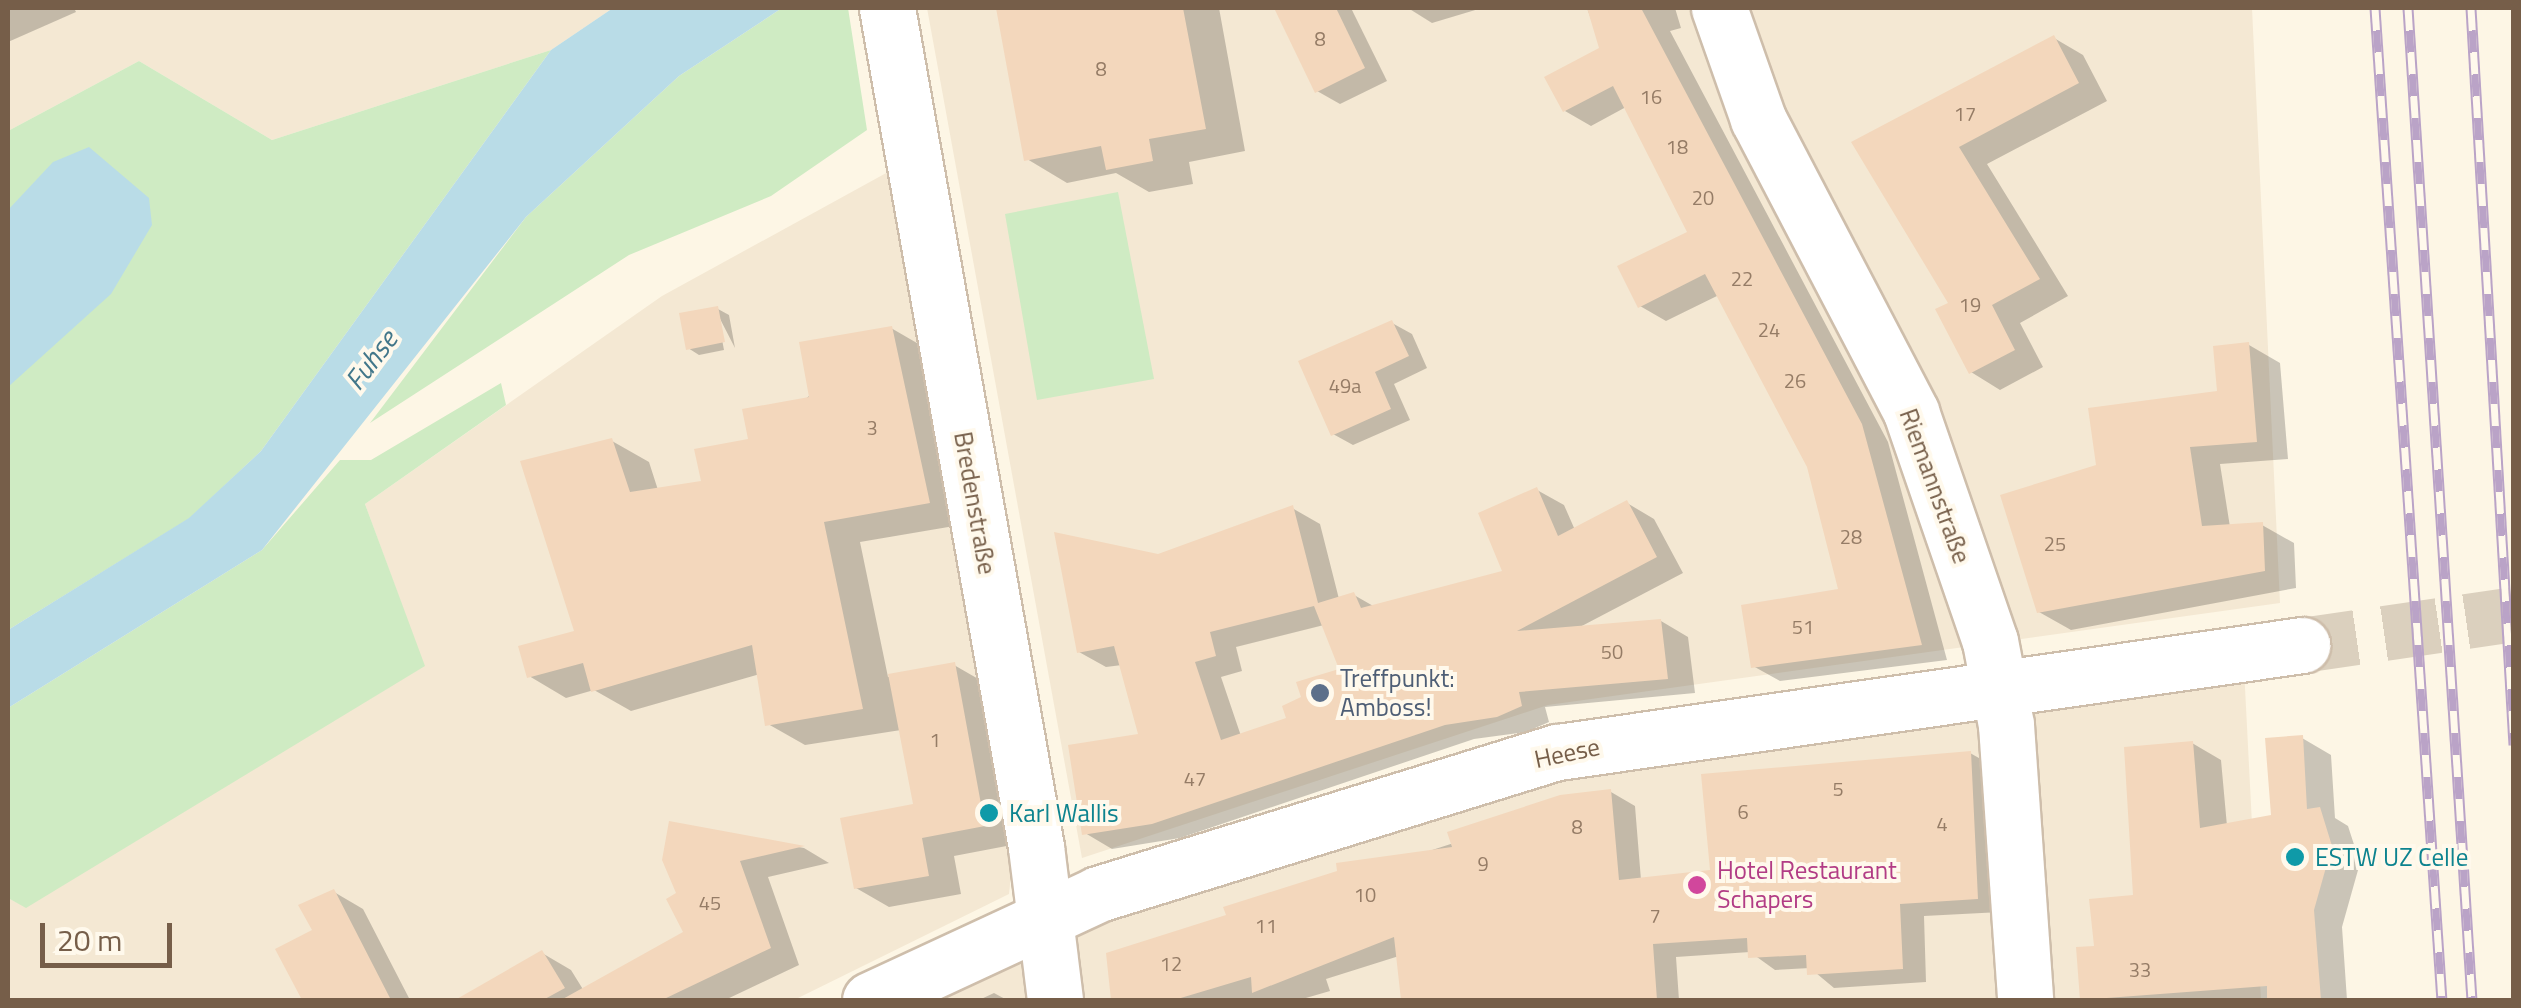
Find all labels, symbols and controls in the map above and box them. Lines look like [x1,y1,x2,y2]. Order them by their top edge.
house number: 8 [1314,26,1326,50]
house number: 8 [1095,56,1107,80]
house number: 16 [1640,84,1662,108]
house number: 17 [1954,101,1976,125]
house number: 18 [1666,134,1688,158]
house number: 20 [1692,185,1714,209]
house number: 22 [1731,266,1753,290]
house number: 19 [1959,292,1981,316]
house number: 24 [1758,317,1780,341]
water label: Fuhse [338,324,404,396]
house number: 26 [1784,368,1806,392]
house number: 49a [1329,373,1361,397]
street label: Riemannstraße [1893,405,1977,567]
house number: 3 [866,415,878,439]
street label: Bredenstraße [948,429,1002,577]
house number: 28 [1840,524,1862,548]
house number: 25 [2044,531,2066,555]
house number: 51 [1792,614,1814,638]
house number: 50 [1601,639,1623,663]
place label: Treffpunkt: Amboss! [1340,664,1455,723]
marker: Treffpunkt: Amboss! [1309,682,1331,704]
house number: 1 [929,727,941,751]
street label: Heese [1531,731,1603,775]
house number: 47 [1184,766,1206,790]
house number: 5 [1832,776,1844,800]
place label: Karl Wallis [1009,798,1119,828]
house number: 6 [1737,799,1749,823]
marker: Karl Wallis [978,802,1000,824]
house number: 4 [1936,811,1948,835]
house number: 8 [1571,814,1583,838]
place label: ESTW UZ Celle [2315,842,2468,872]
marker: ESTW UZ Celle [2284,846,2306,868]
house number: 9 [1477,851,1489,875]
place label: Hotel Restaurant Schapers [1717,856,1897,915]
marker: Hotel Restaurant Schapers [1686,874,1708,896]
house number: 10 [1354,882,1376,906]
house number: 45 [699,890,721,914]
scale bar [45,903,178,965]
house number: 7 [1649,903,1661,927]
house number: 11 [1255,913,1277,937]
text: 20 m [57,917,122,963]
house number: 12 [1160,951,1182,975]
house number: 33 [2129,957,2151,981]

